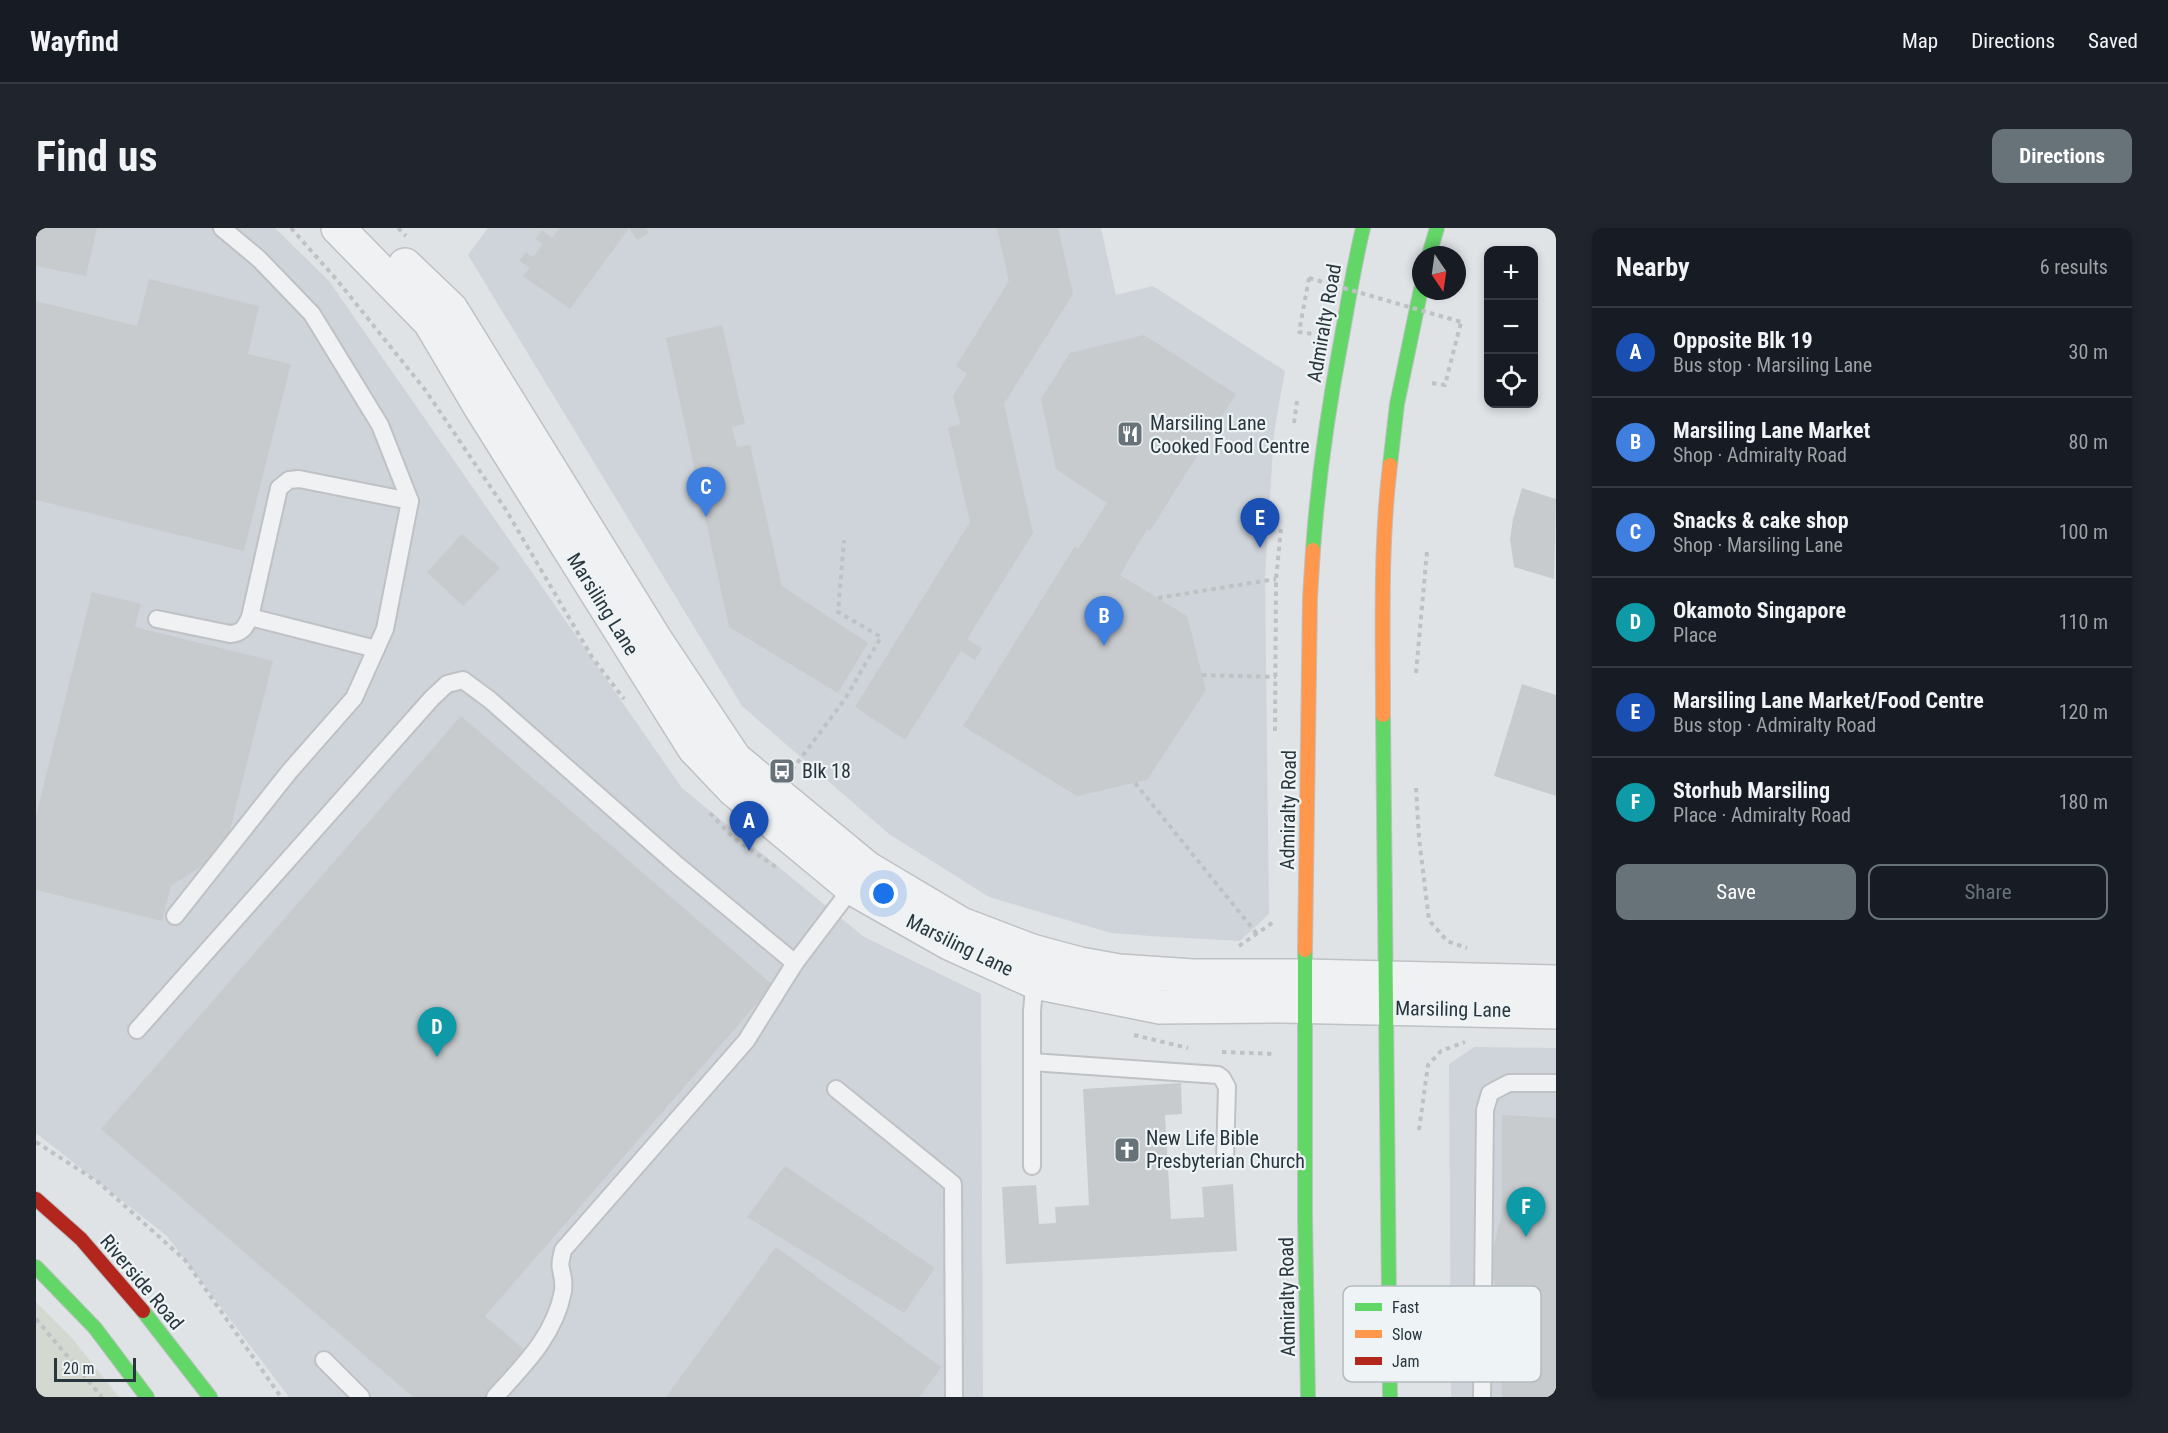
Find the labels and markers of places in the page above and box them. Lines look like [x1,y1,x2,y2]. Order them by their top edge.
place label: Marsiling Lane Cooked Food Centre [1150,411,1310,458]
restaurant icon: Marsiling Lane Cooked Food Centre [1115,419,1145,449]
pin: C [686,468,726,517]
pin: E [1240,498,1280,548]
pin: B [1084,596,1124,646]
bus stop icon: Blk 18 [767,756,797,786]
place label: Blk 18 [802,759,851,783]
pin: A [730,802,768,851]
pin: D [418,1008,456,1057]
place label: New Life Bible Presbyterian Church [1146,1126,1305,1173]
church icon: New Life Bible Presbyterian Church [1112,1135,1142,1165]
pin: F [1506,1188,1546,1237]

